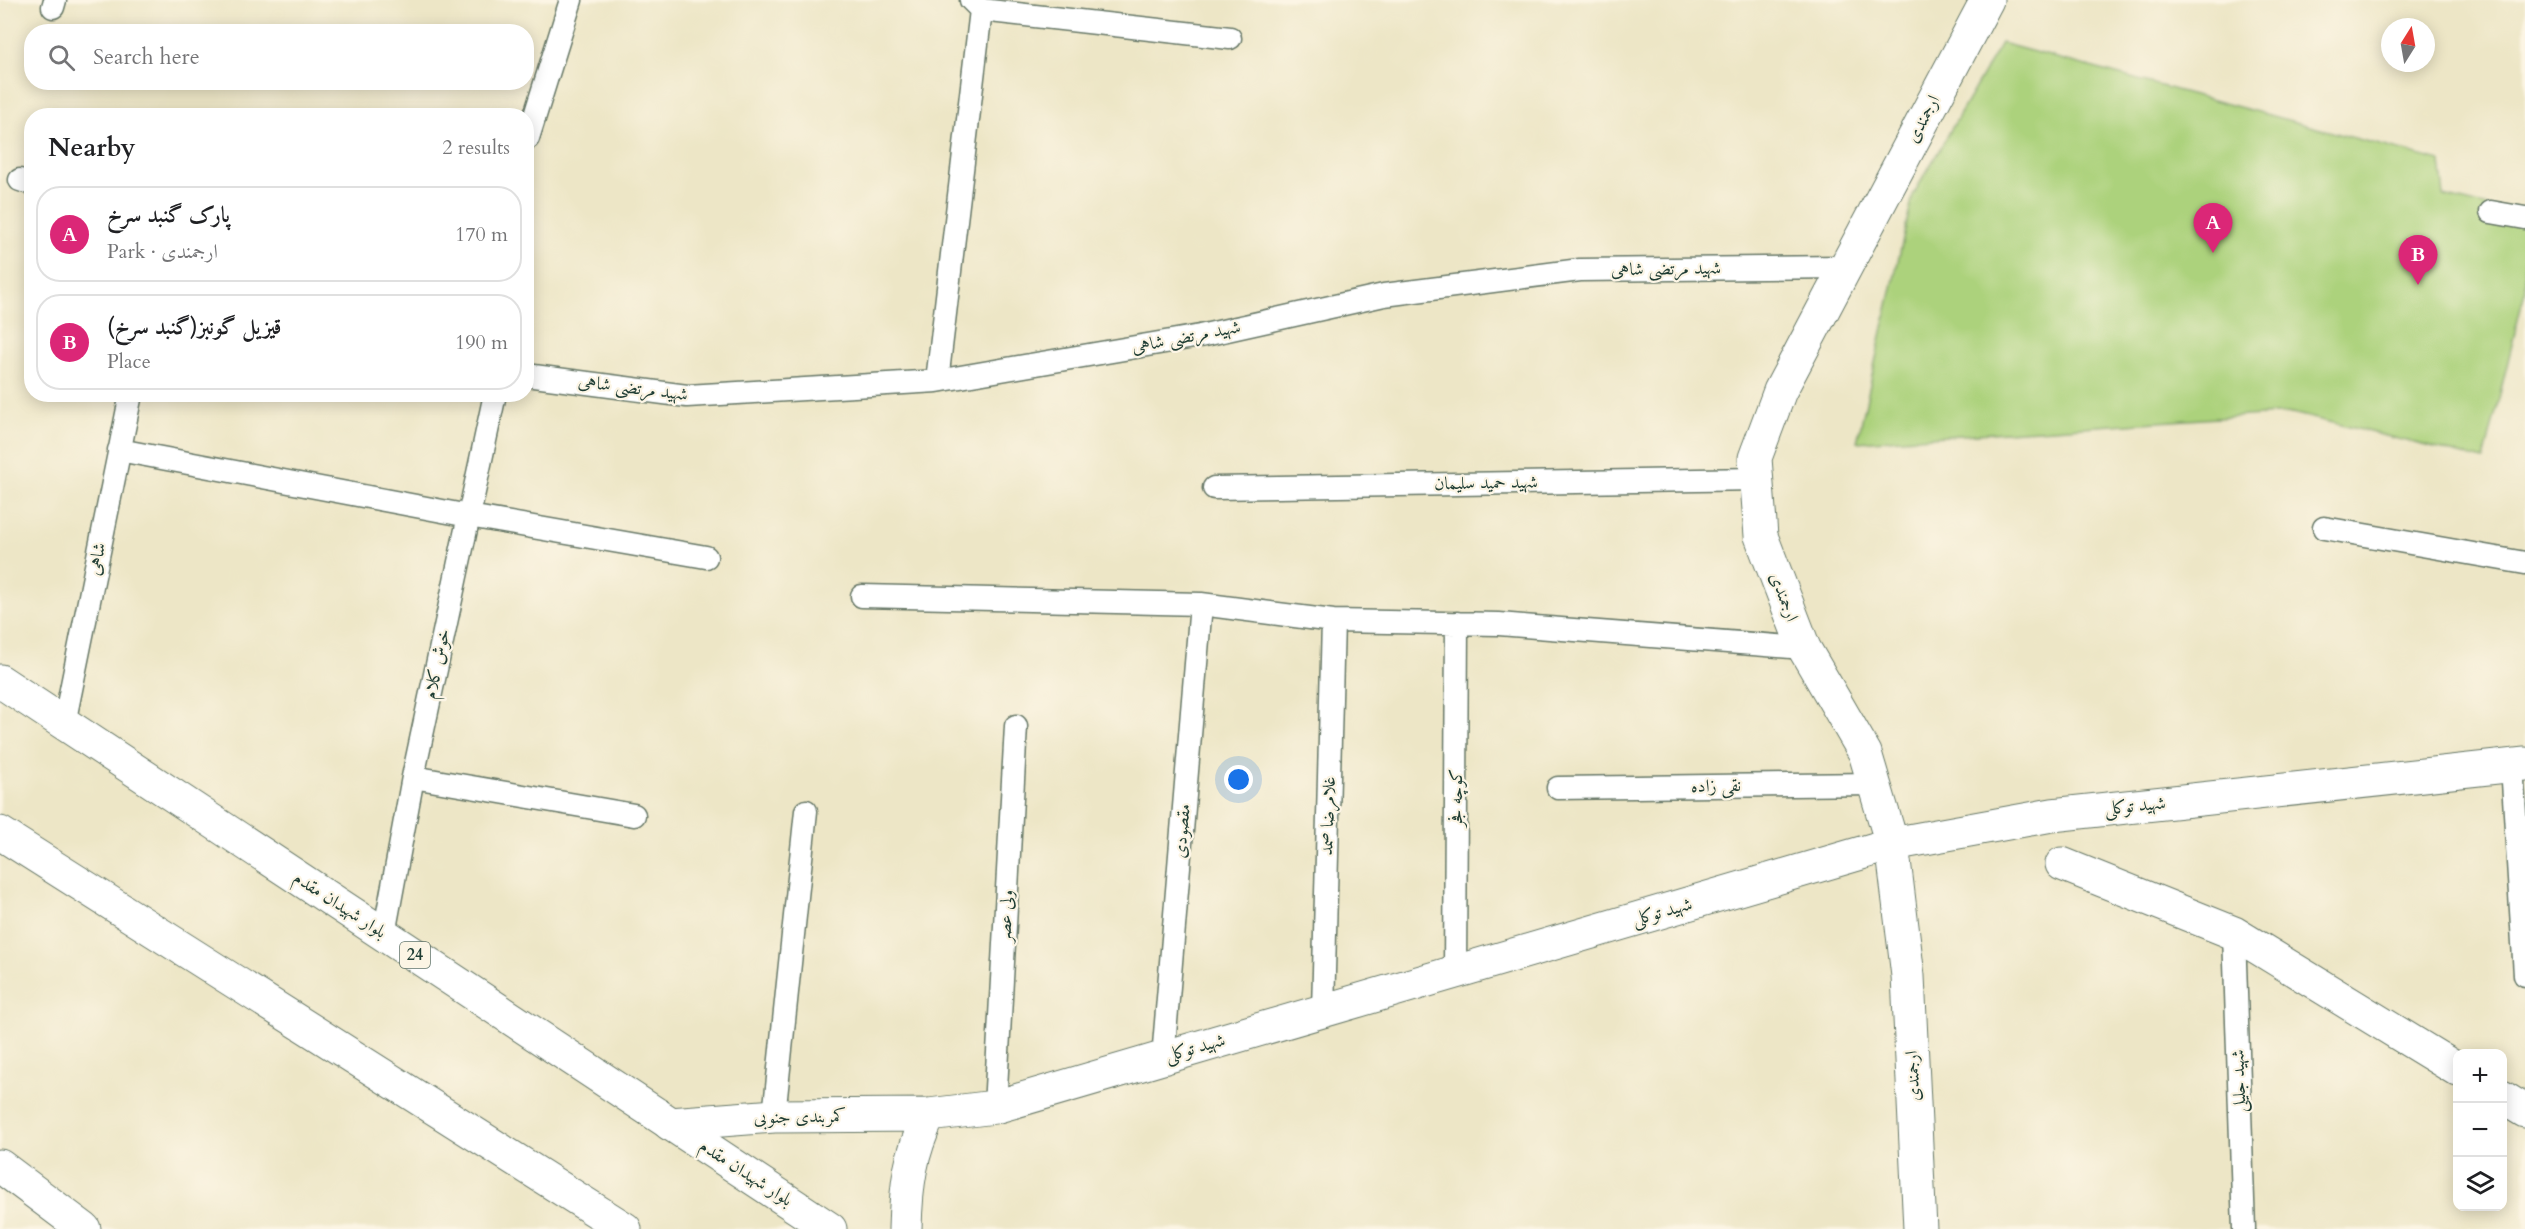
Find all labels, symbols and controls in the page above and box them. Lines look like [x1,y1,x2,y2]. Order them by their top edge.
north arrow [2381,18,2435,72]
search box [24,24,534,90]
icon: search [45,41,78,74]
text: Search here [93,42,200,72]
street label: ارجمندی [1900,91,1946,147]
text: Nearby [48,130,136,165]
text: 2 results [442,134,510,161]
text: پارک گنبد سرخ [107,200,230,230]
pin: A [2194,204,2232,253]
text: A [62,221,77,248]
text: 170 m [455,221,508,248]
pin: B [2398,236,2438,285]
text: Park · ارجمندی [107,238,218,265]
street label: شهید مرتضی شاهی [1611,256,1721,282]
text: قیزیل گونبز(گنبد سرخ) [107,312,282,342]
street label: شهید مرتضی شاهی [1129,314,1243,360]
text: B [62,329,77,356]
text: 190 m [455,329,508,356]
text: Place [107,348,151,375]
street label: شهید مرتضی شاهی [577,369,689,407]
street label: شهید حمید سلیمان [1434,470,1538,496]
street label: شاهی [82,540,112,578]
street label: ارجمندی [1763,569,1805,625]
street label: خوش کلام [417,627,460,702]
your location [1224,765,1253,794]
street label: كوچه فجر [1444,769,1469,829]
street label: نقی زاده [1691,773,1741,799]
street label: غلامرضا صمد [1314,776,1342,856]
street label: شهید توکلی [2103,790,2167,822]
street label: مقصودی [1167,803,1197,859]
street label: بلوار شهیدان مقدم [287,866,391,947]
street label: ولی عصر [992,889,1020,945]
street label: شهید توکلی [1629,891,1695,933]
road number: 24 [400,942,430,968]
street label: شهید توکلی [1162,1027,1228,1069]
street label: شهید جلیلی [2225,1049,2253,1113]
map controls [2453,1049,2507,1211]
button: + [2453,1049,2507,1103]
street label: ارجمندی [1899,1050,1927,1102]
button: − [2453,1103,2507,1157]
street label: کمربندی جنوبی [753,1104,847,1130]
street label: بلوار شهیدان مقدم [693,1134,797,1215]
button: layers [2453,1157,2507,1211]

